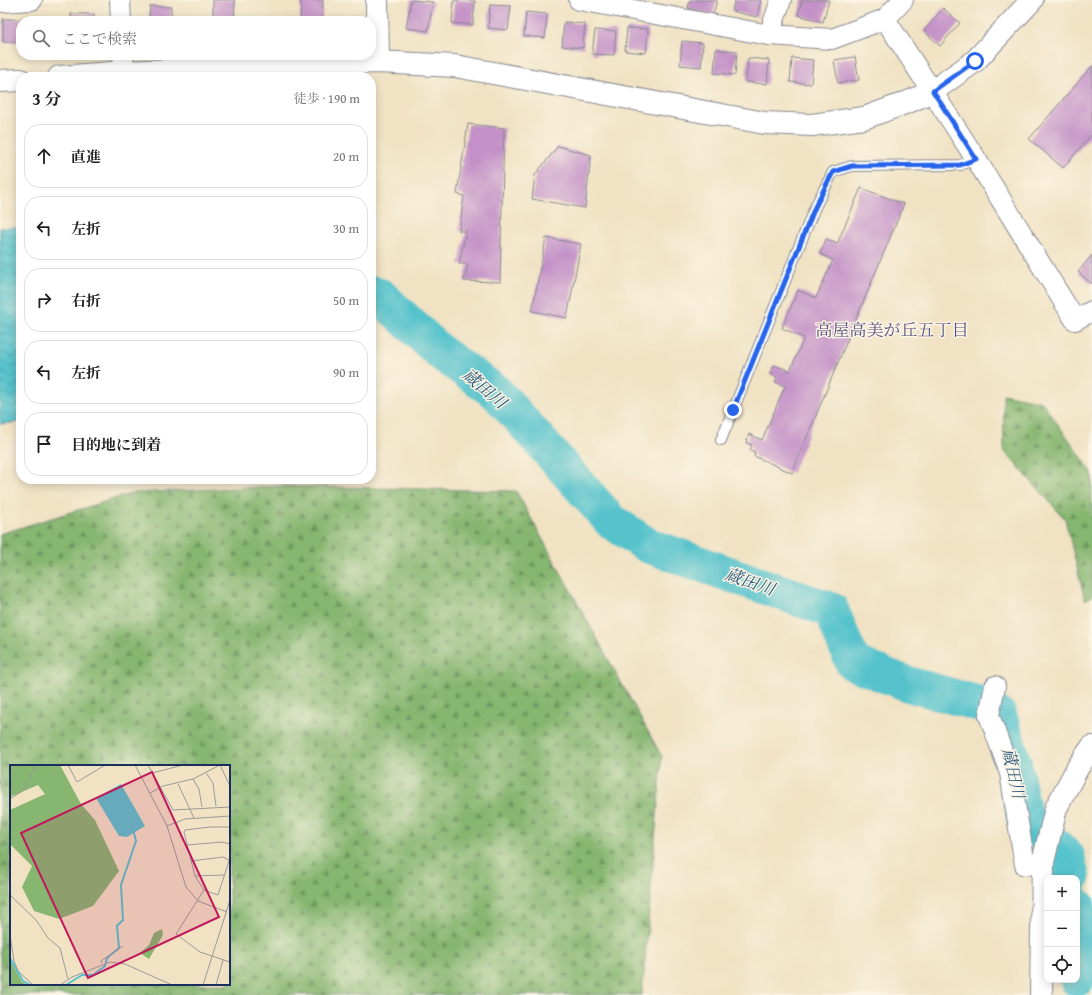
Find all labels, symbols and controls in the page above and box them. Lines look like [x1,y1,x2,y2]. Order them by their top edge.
search box [16,16,376,60]
icon: search [30,27,52,49]
text: ここで検索 [62,28,137,49]
route start [966,52,984,70]
text: 3 分 [32,86,62,111]
text: 徒歩 · 190 m [294,89,360,108]
icon: ahead [33,145,55,167]
text: 直進 [71,146,101,167]
text: 20 m [333,147,359,166]
icon: left [33,217,55,239]
text: 左折 [71,218,101,239]
text: 30 m [333,219,359,238]
icon: right [33,289,55,311]
text: 右折 [71,290,101,311]
text: 50 m [333,291,359,310]
district label: 高屋高美が丘五丁目 [816,317,969,342]
icon: left [33,361,55,383]
text: 左折 [71,362,101,383]
water label: 蔵田川 [457,362,514,415]
text: 90 m [333,363,359,382]
route end [724,401,742,419]
icon: arrive [33,433,55,455]
text: 目的地に到着 [71,434,161,455]
water label: 蔵田川 [722,561,780,602]
water label: 蔵田川 [996,745,1032,803]
inset map [10,765,230,985]
map controls [1044,875,1080,983]
button: + [1044,875,1080,911]
button: − [1044,911,1080,947]
button: locate [1044,947,1080,983]

